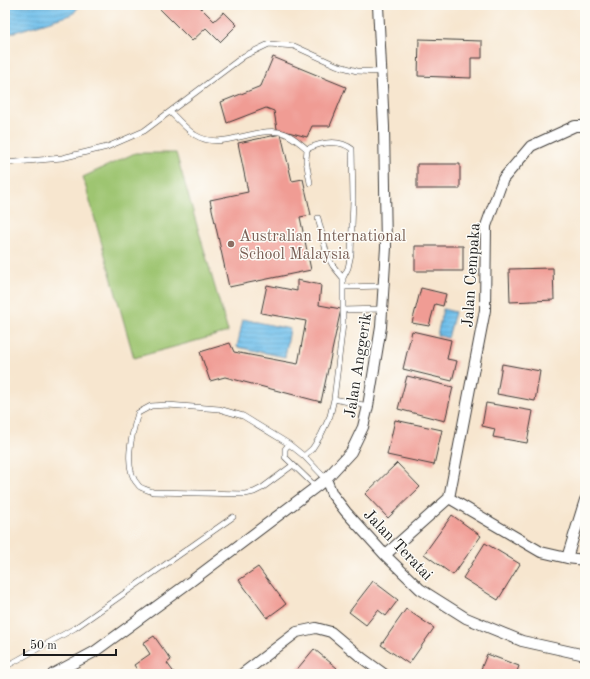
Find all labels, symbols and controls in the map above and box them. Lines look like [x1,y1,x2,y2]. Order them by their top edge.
street label: Jalan Cempaka [460,222,484,328]
place label: Australian International School Malaysia [239,229,406,263]
marker: Australian International School Malaysia [226,239,236,249]
street label: Jalan Anggerik [343,311,375,419]
street label: Jalan Teratai [360,507,435,584]
scale bar [24,631,116,657]
text: 50 m [30,639,57,652]

